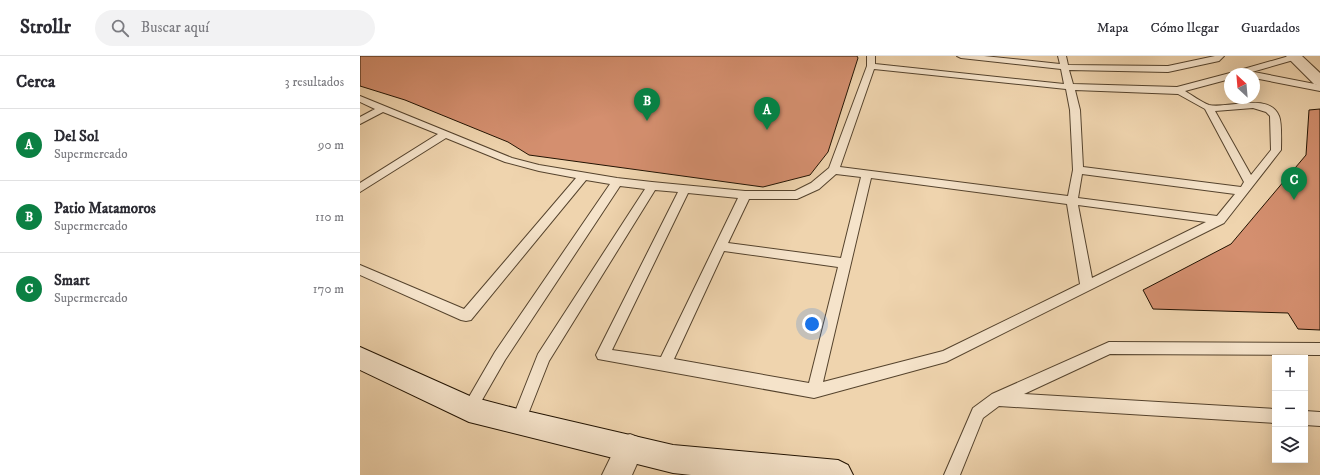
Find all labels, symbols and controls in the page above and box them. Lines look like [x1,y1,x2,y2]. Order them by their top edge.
search box [95,10,375,46]
text: Strollr [20,16,71,39]
icon: search [109,17,131,39]
text: Buscar aquí [141,18,209,37]
text: Mapa [1097,19,1128,37]
text: Cómo llegar [1150,19,1219,37]
text: Guardados [1241,19,1300,37]
north arrow [1224,68,1260,104]
text: Cerca [16,71,55,93]
text: 3 resultados [285,74,344,90]
pin: B [634,88,660,121]
pin: A [754,97,780,130]
text: Del Sol [54,127,99,146]
text: A [25,137,33,153]
text: 90 m [318,137,344,153]
text: Supermercado [54,146,128,162]
pin: C [1281,167,1307,200]
text: Patio Matamoros [54,199,156,218]
text: B [25,209,33,225]
text: 110 m [315,209,344,225]
text: Supermercado [54,218,128,234]
text: Smart [54,271,90,290]
text: C [25,281,33,297]
text: 170 m [313,281,344,297]
text: Supermercado [54,290,128,306]
your location [802,314,822,334]
map controls [1272,355,1308,463]
button: + [1272,355,1308,391]
button: − [1272,391,1308,427]
button: layers [1272,427,1308,463]

